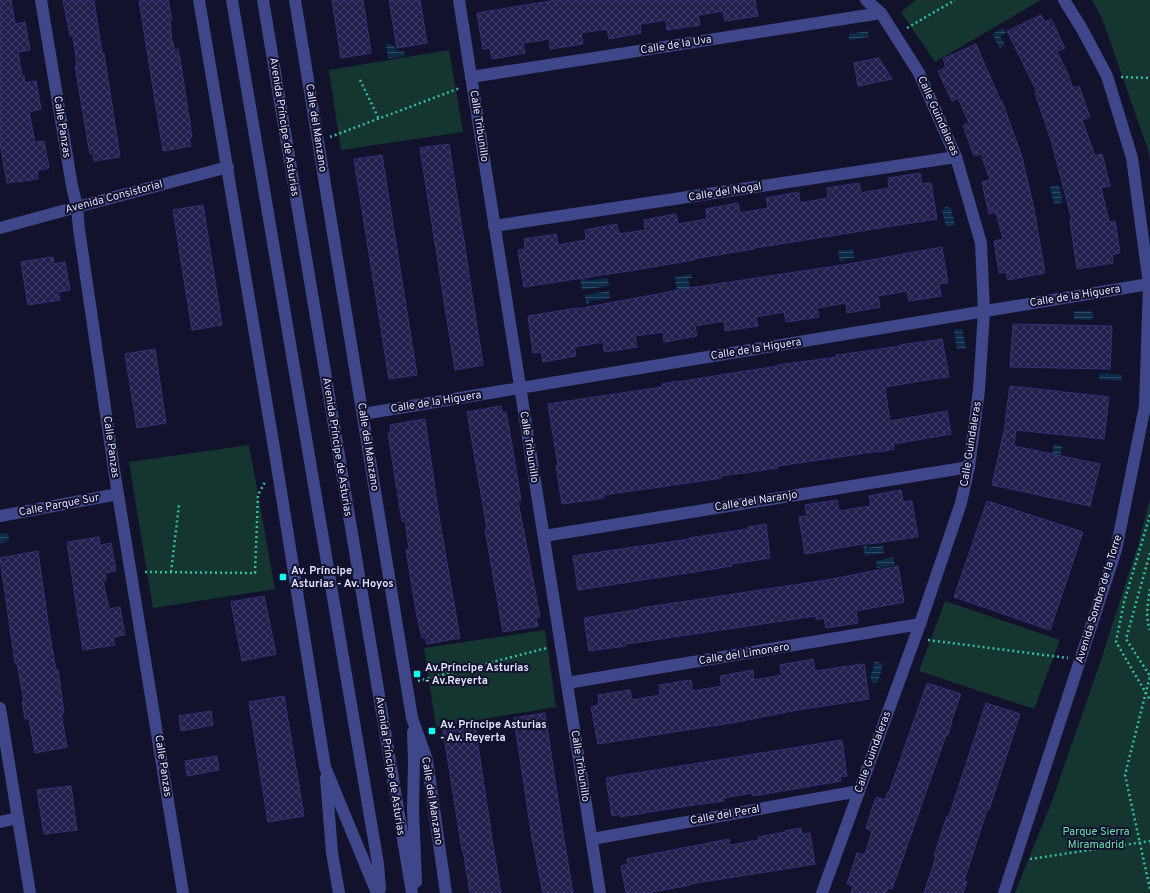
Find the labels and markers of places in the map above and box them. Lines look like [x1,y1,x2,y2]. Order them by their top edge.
place label: Av. Príncipe Asturias - Av. Hoyos [291,564,394,591]
marker: Av. Príncipe Asturias - Av. Hoyos [278,572,288,582]
place label: Av.Príncipe Asturias - Av.Reyerta [425,661,529,688]
marker: Av.Príncipe Asturias - Av.Reyerta [412,669,422,679]
place label: Av. Príncipe Asturias - Av. Reyerta [440,718,547,745]
marker: Av. Príncipe Asturias - Av. Reyerta [427,726,437,736]

